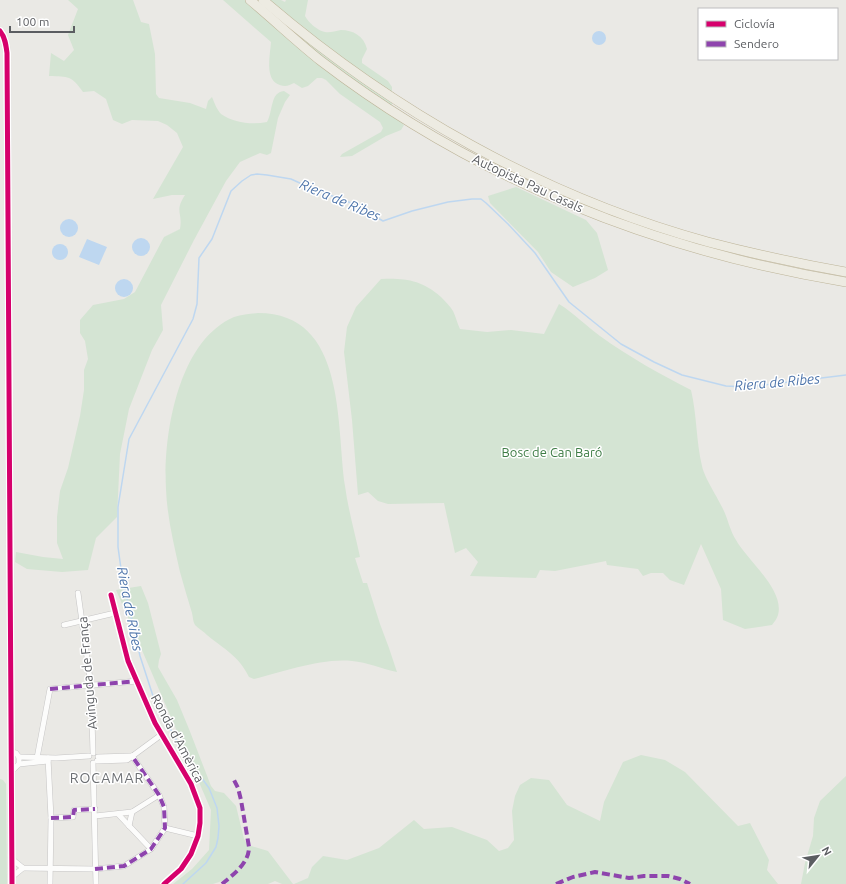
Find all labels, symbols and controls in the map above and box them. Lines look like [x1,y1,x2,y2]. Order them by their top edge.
scale bar [10,8,74,34]
legend [698,8,838,60]
text: 100 m [16,15,49,28]
text: Ciclovía [734,17,775,30]
text: Sendero [734,37,779,50]
street label: Autopista Pau Casals [470,151,586,215]
water label: Riera de Ribes [297,176,383,224]
water label: Riera de Ribes [734,370,821,394]
park label: Bosc de Can Baró [502,445,602,459]
water label: Riera de Ribes [114,565,146,653]
street label: Avinguda de França [75,616,99,730]
street label: Ronda d'Amèrica [149,691,207,785]
district label: ROCAMAR [70,770,144,786]
north arrow [798,836,838,876]
text: N [819,844,834,858]

